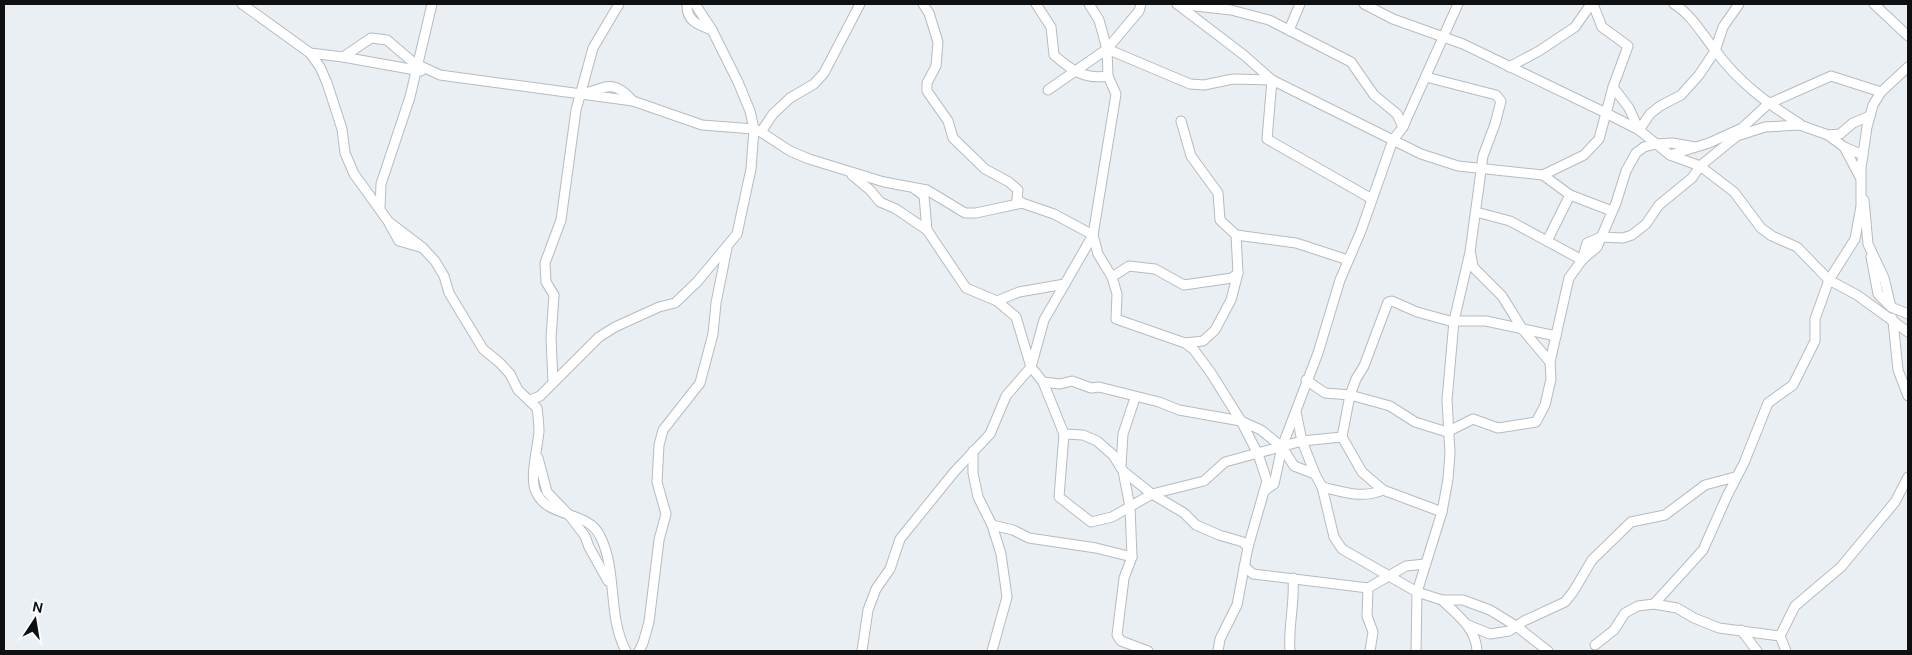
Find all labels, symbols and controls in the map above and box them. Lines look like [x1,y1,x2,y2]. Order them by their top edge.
north arrow [10,595,60,645]
text: N [31,597,45,617]

